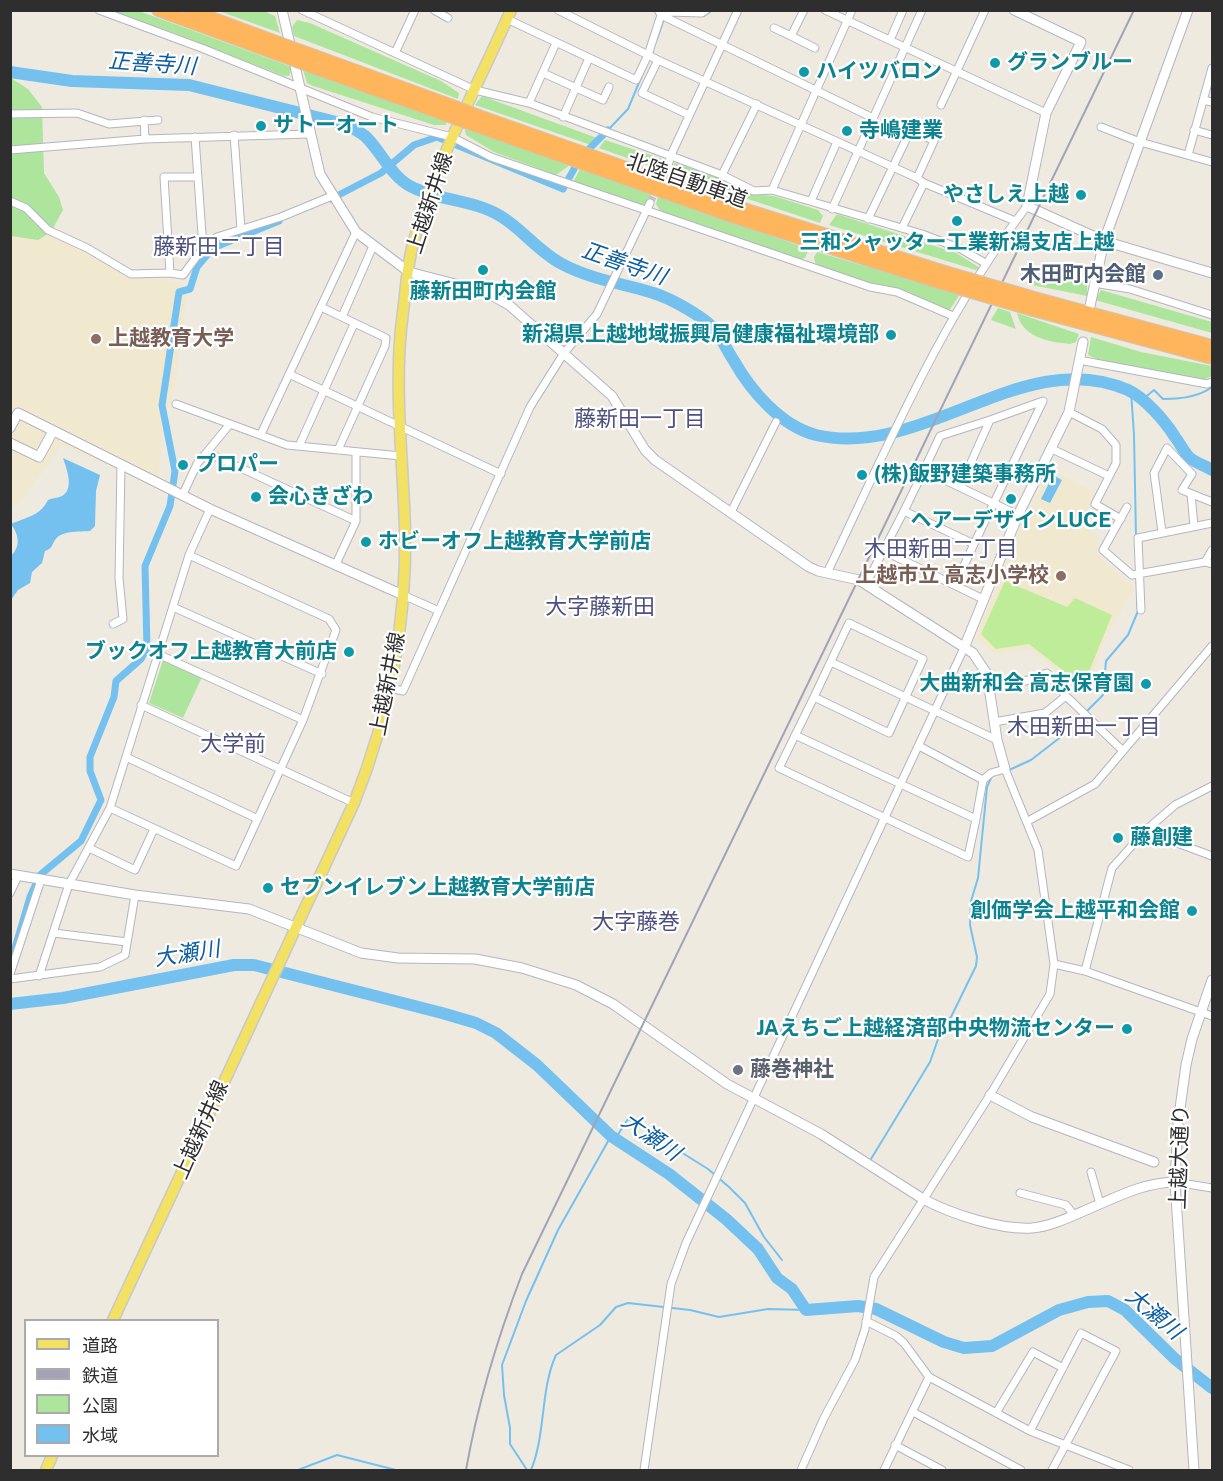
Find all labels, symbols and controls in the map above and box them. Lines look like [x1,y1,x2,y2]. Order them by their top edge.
water label: 正善寺川 [107,48,197,80]
place label: グランブルー [1007,50,1133,76]
marker: グランブルー [988,56,1002,70]
place label: ハイツバロン [816,59,942,85]
marker: ハイツバロン [797,65,811,79]
place label: サトーオート [273,113,399,139]
place label: 寺嶋建業 [859,118,943,144]
marker: サトーオート [254,119,268,133]
marker: 寺嶋建業 [840,124,854,138]
street label: 上越新井線 [402,149,458,257]
street label: 北陸自動車道 [623,149,751,213]
place label: やさしえ上越 [943,182,1069,208]
marker: やさしえ上越 [1074,188,1088,202]
marker: 三和シャッター工業新潟支店上越 [950,214,964,228]
place label: 三和シャッター工業新潟支店上越 [800,230,1114,256]
district label: 藤新田二丁目 [153,234,285,260]
water label: 正善寺川 [578,237,670,291]
place label: 木田町内会館 [1020,262,1146,288]
marker: 藤新田町内会館 [476,263,490,277]
marker: 木田町内会館 [1151,268,1165,282]
place label: 藤新田町内会館 [410,279,556,305]
place label: 新潟県上越地域振興局健康福祉環境部 [522,322,879,348]
place label: 上越教育大学 [108,326,234,352]
marker: 新潟県上越地域振興局健康福祉環境部 [884,328,898,342]
marker: 上越教育大学 [89,332,103,346]
district label: 藤新田一丁目 [574,406,706,432]
place label: プロパー [195,452,279,478]
marker: プロパー [176,458,190,472]
place label: (株)飯野建築事務所 [874,462,1056,488]
marker: (株)飯野建築事務所 [855,468,869,482]
place label: 会心きざわ [268,484,373,510]
marker: 会心きざわ [249,490,263,504]
marker: ヘアーデザインLUCE [1004,492,1018,506]
place label: ヘアーデザインLUCE [910,508,1112,534]
place label: ホビーオフ上越教育大学前店 [378,529,651,555]
marker: ホビーオフ上越教育大学前店 [359,535,373,549]
district label: 木田新田二丁目 [864,536,1018,562]
place label: 上越市立 高志小学校 [855,563,1049,589]
marker: 上越市立 高志小学校 [1054,569,1068,583]
district label: 大字藤新田 [545,594,655,620]
street label: 上越新井線 [366,630,410,738]
place label: ブックオフ上越教育大前店 [85,639,337,665]
marker: ブックオフ上越教育大前店 [342,645,356,659]
place label: 大曲新和会 高志保育園 [919,671,1134,697]
marker: 大曲新和会 高志保育園 [1139,677,1153,691]
district label: 木田新田一丁目 [1007,714,1161,740]
district label: 大学前 [200,731,266,757]
place label: 藤創建 [1130,825,1193,851]
marker: 藤創建 [1111,831,1125,845]
place label: セブンイレブン上越教育大学前店 [280,875,595,901]
marker: セブンイレブン上越教育大学前店 [261,881,275,895]
place label: 創価学会上越平和会館 [970,898,1180,924]
marker: 創価学会上越平和会館 [1185,904,1199,918]
district label: 大字藤巻 [592,909,680,935]
water label: 大瀬川 [152,936,222,972]
place label: JAえちご上越経済部中央物流センター [756,1016,1115,1042]
marker: JAえちご上越経済部中央物流センター [1120,1022,1134,1036]
place label: 藤巻神社 [750,1057,834,1083]
marker: 藤巻神社 [731,1063,745,1077]
street label: 上越新井線 [168,1077,234,1183]
street label: 上越大通り [1166,1104,1194,1210]
water label: 大瀬川 [616,1107,686,1167]
water label: 大瀬川 [1120,1283,1188,1345]
legend [24,1319,219,1457]
text: 道路 [82,1335,118,1356]
text: 鉄道 [82,1365,118,1386]
text: 公園 [82,1395,118,1416]
text: 水域 [82,1425,118,1446]

